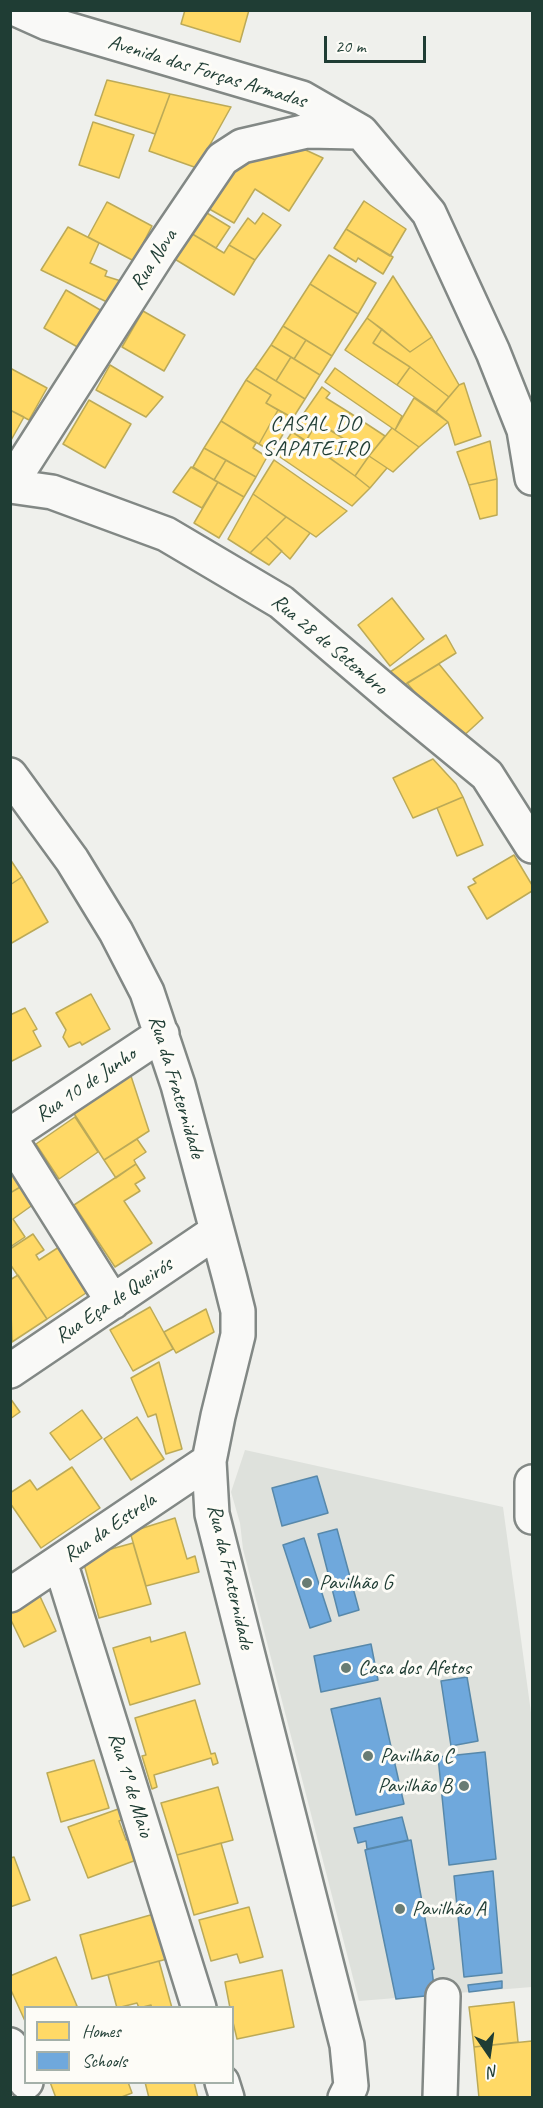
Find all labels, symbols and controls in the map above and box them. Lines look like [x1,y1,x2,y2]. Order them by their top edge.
scale bar [327,24,429,62]
street label: Avenida das Forças Armadas [105,30,309,114]
text: 20 m [335,35,366,57]
street label: Rua Nova [125,225,183,295]
district label: CASAL DO SAPATEIRO [262,411,370,463]
street label: Rua 28 de Setembro [266,589,392,701]
street label: Rua da Fraternidade [142,1013,210,1161]
street label: Rua 10 de Junho [31,1042,141,1128]
street label: Rua Eça de Queirós [51,1253,177,1349]
street label: Rua da Estrela [59,1488,161,1568]
street label: Rua da Fraternidade [201,1502,259,1652]
place label: Pavilhão G [319,1570,393,1596]
marker: Pavilhão G [300,1576,314,1590]
place label: Casa dos Afetos [358,1655,471,1681]
marker: Casa dos Afetos [339,1661,353,1675]
street label: Rua 1º de Maio [102,1730,158,1840]
place label: Pavilhão C [380,1743,453,1769]
marker: Pavilhão C [361,1749,375,1763]
place label: Pavilhão B [378,1773,452,1799]
marker: Pavilhão B [457,1779,471,1793]
place label: Pavilhão A [412,1896,486,1922]
marker: Pavilhão A [393,1902,407,1916]
legend [24,2006,234,2084]
text: Homes [82,2020,121,2042]
north arrow [459,2024,519,2084]
text: Schools [82,2050,127,2072]
text: N [486,2061,500,2082]

